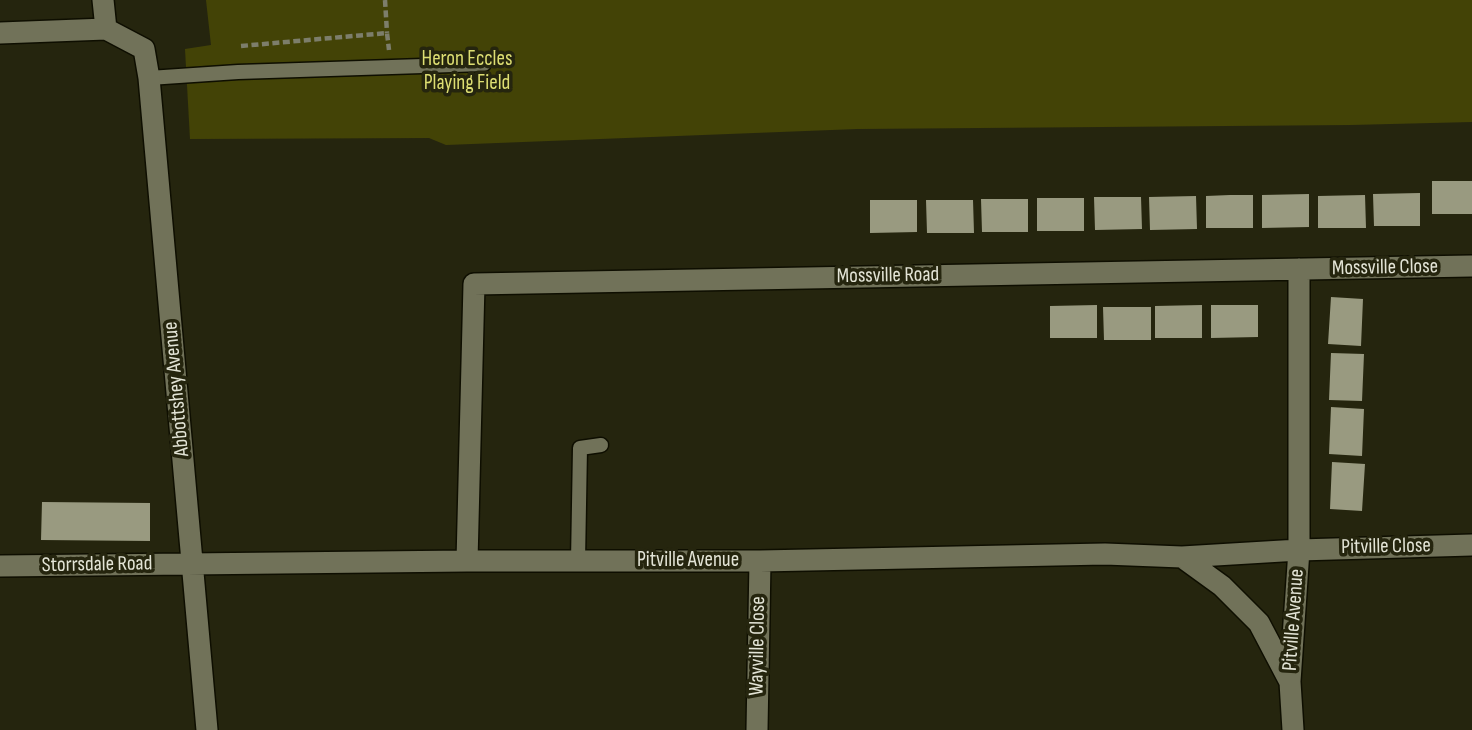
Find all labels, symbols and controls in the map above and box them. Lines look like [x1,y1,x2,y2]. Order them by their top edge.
park label: Heron Eccles Playing Field [422,47,512,97]
street label: Mossville Close [1332,254,1438,282]
street label: Mossville Road [836,263,940,289]
street label: Abbottshey Avenue [159,320,195,458]
street label: Pitville Close [1341,534,1431,560]
street label: Pitville Avenue [637,548,739,574]
street label: Storrsdale Road [41,551,153,579]
street label: Pitville Avenue [1278,568,1310,672]
street label: Wayville Close [745,596,771,696]

